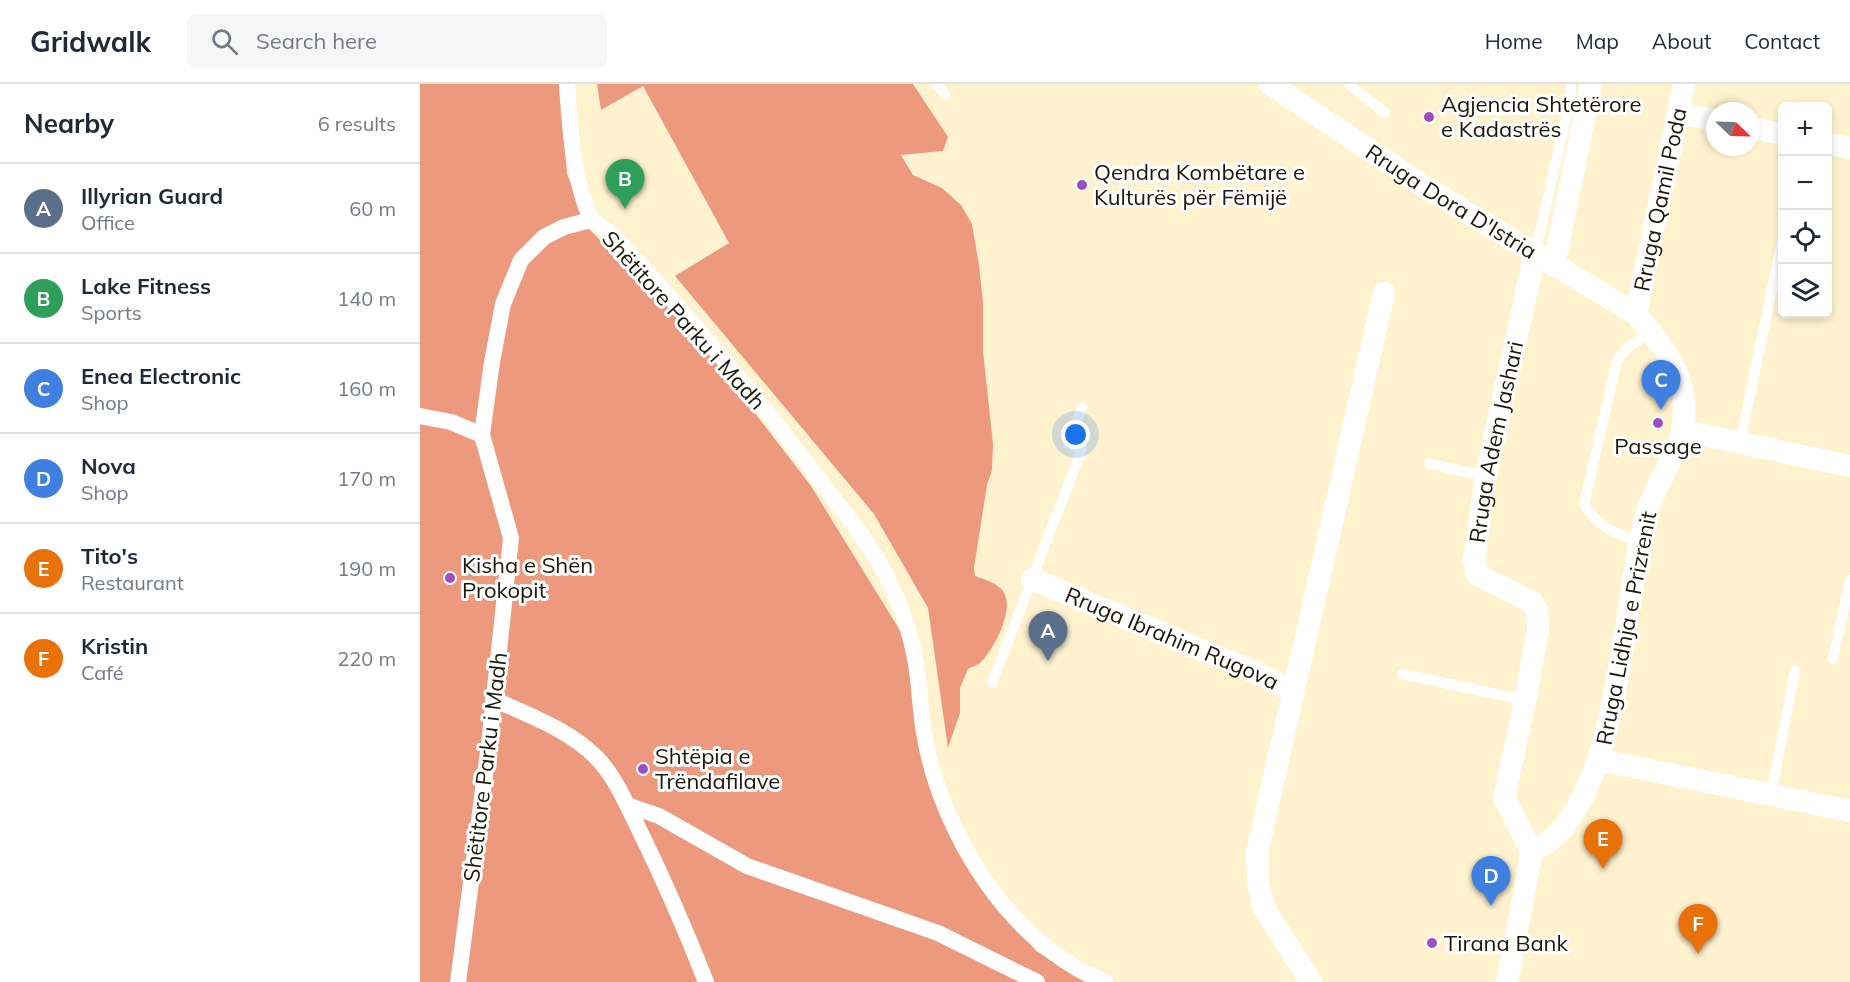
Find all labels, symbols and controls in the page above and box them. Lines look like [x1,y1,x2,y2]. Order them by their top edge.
search box [187,14,607,68]
text: Gridwalk [30,24,151,59]
icon: search [208,25,241,58]
text: Search here [256,27,377,55]
text: Home [1485,28,1543,54]
text: Map [1576,28,1619,54]
text: About [1652,28,1711,54]
text: Contact [1744,28,1820,54]
place label: Agjencia Shtetërore e Kadastrës [1441,90,1641,143]
north arrow [1706,102,1760,156]
map controls [1778,102,1832,318]
button: + [1778,102,1832,156]
street label: Rruga Qamil Poda [1627,105,1693,294]
text: Nearby [24,107,114,140]
marker: Agjencia Shtetërore e Kadastrës [1422,110,1436,124]
text: 6 results [318,111,396,136]
street label: Rruga Dora D'Istria [1361,138,1542,265]
button: − [1778,156,1832,210]
place label: Qendra Kombëtare e Kulturës për Fëmijë [1094,158,1305,211]
pin: B [606,160,644,209]
marker: Qendra Kombëtare e Kulturës për Fëmijë [1075,178,1089,192]
text: Illyrian Guard [81,182,223,210]
text: A [36,196,51,221]
text: 60 m [349,196,396,221]
text: Office [81,210,135,235]
button: locate [1778,210,1832,264]
street label: Shëtitore Parku i Madh [596,225,772,415]
button: layers [1778,264,1832,318]
text: Lake Fitness [81,272,211,300]
text: B [37,286,50,311]
text: 140 m [337,286,396,311]
text: Sports [81,300,142,325]
street label: Rruga Adem Jashari [1463,338,1529,545]
pin: C [1642,360,1680,410]
text: Enea Electronic [81,362,241,390]
text: C [37,376,50,401]
text: 160 m [337,376,396,401]
text: Shop [81,390,129,415]
marker: Passage [1651,416,1665,430]
your location [1061,420,1090,449]
place label: Passage [1614,432,1702,460]
text: Nova [81,452,136,480]
text: D [36,466,51,491]
text: 170 m [337,466,396,491]
text: Shop [81,480,129,505]
street label: Rruga Lidhja e Prizrenit [1590,508,1662,747]
text: Tito's [81,542,138,570]
place label: Kisha e Shën Prokopit [462,551,593,604]
text: E [38,556,49,581]
text: 190 m [337,556,396,581]
text: Restaurant [81,570,184,595]
marker: Kisha e Shën Prokopit [443,571,457,585]
street label: Rruga Ibrahim Rugova [1061,580,1284,696]
pin: A [1028,612,1068,661]
text: Kristin [81,632,148,660]
text: F [38,646,49,671]
text: 220 m [337,646,396,671]
street label: Shëtitore Parku i Madh [457,651,513,883]
text: Café [81,660,124,685]
place label: Shtëpia e Trëndafilave [655,742,780,795]
marker: Shtëpia e Trëndafilave [636,762,650,776]
pin: E [1584,820,1622,869]
pin: D [1472,856,1510,906]
pin: F [1678,904,1718,954]
place label: Tirana Bank [1444,929,1568,957]
marker: Tirana Bank [1425,936,1439,950]

